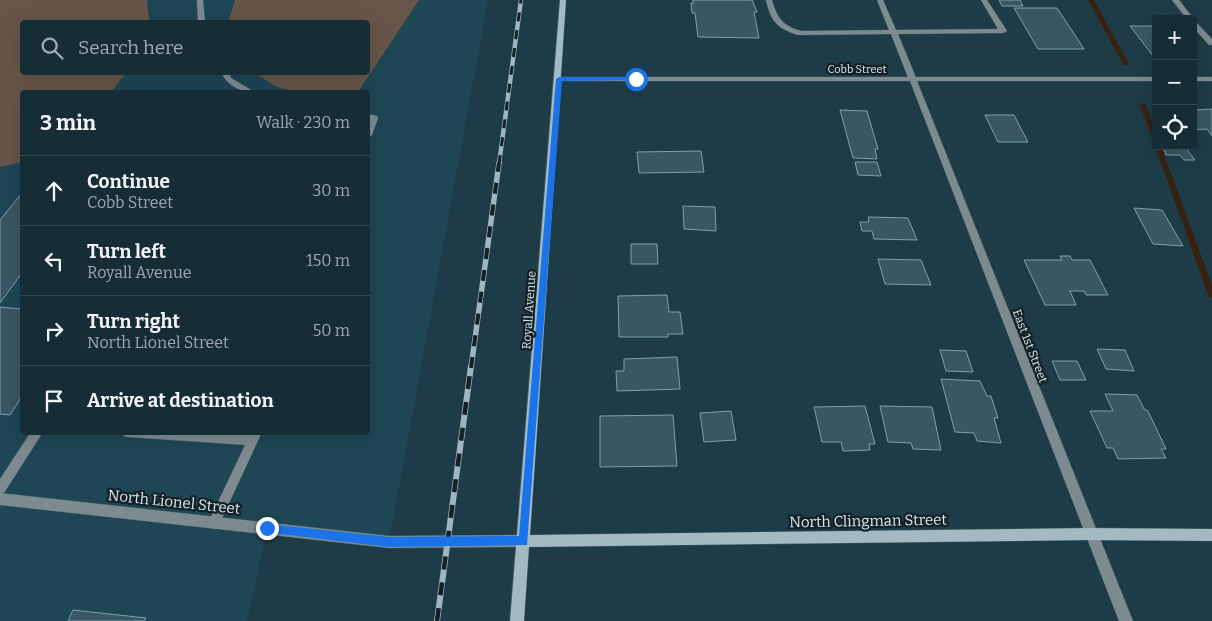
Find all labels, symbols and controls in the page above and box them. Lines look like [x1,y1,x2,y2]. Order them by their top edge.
map controls [1152,15,1197,150]
button: + [1152,15,1197,60]
search box [20,20,370,75]
icon: search [38,34,66,62]
text: Search here [78,36,183,59]
button: − [1152,60,1197,105]
street label: Cobb Street [827,63,887,76]
route start [625,68,648,91]
button: locate [1152,105,1197,150]
text: 3 min [40,110,96,136]
text: Walk · 230 m [256,113,350,132]
text: Continue [87,170,170,193]
icon: ahead [40,177,68,205]
text: 30 m [312,181,350,200]
text: Cobb Street [87,193,173,212]
text: Turn left [87,240,166,263]
icon: left [40,247,68,275]
text: 150 m [306,251,350,270]
text: Royall Avenue [87,263,192,282]
street label: Royall Avenue [519,270,539,350]
street label: East 1st Street [1010,307,1051,385]
text: Turn right [87,310,180,333]
icon: right [40,317,68,345]
text: 50 m [313,321,350,340]
text: North Lionel Street [87,333,229,352]
icon: arrive [40,387,68,415]
text: Arrive at destination [87,389,274,412]
street label: North Lionel Street [107,486,242,518]
street label: North Clingman Street [789,511,947,531]
route end [256,517,279,540]

